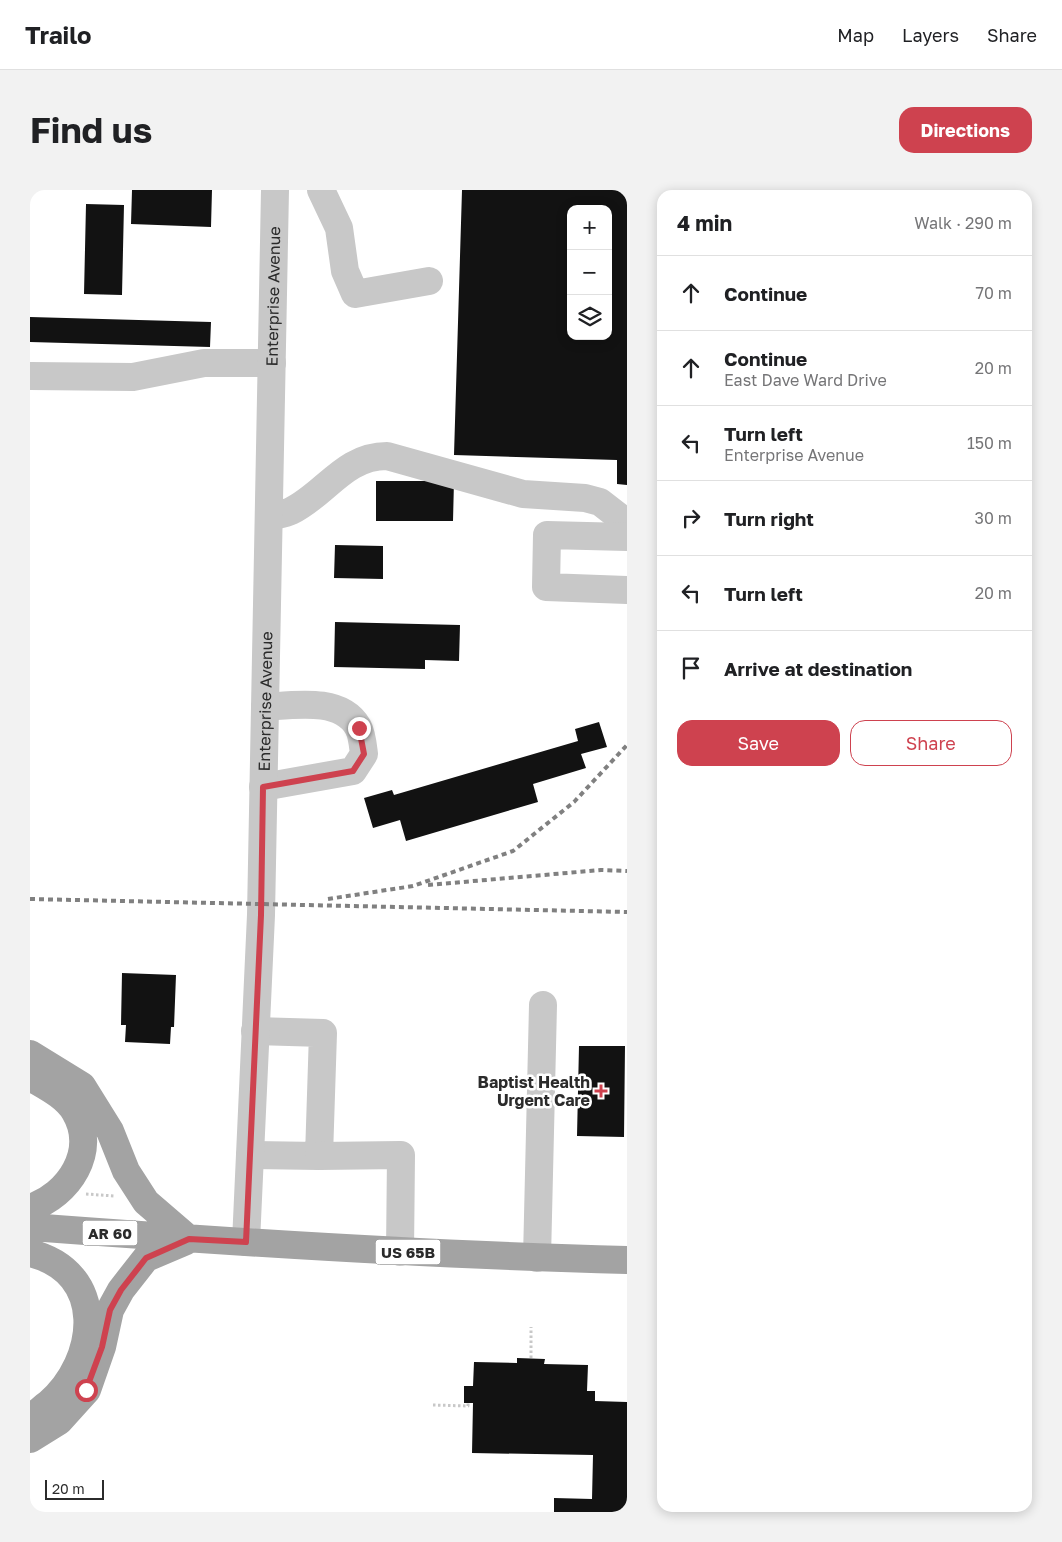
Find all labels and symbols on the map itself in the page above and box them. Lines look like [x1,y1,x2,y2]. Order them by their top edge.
street label: Enterprise Avenue [262,226,284,367]
street label: Enterprise Avenue [254,631,276,772]
route end [348,717,371,740]
place label: Baptist Health Urgent Care [478,1072,590,1110]
marker: Baptist Health Urgent Care [594,1084,608,1098]
road number: AR 60 [82,1220,138,1246]
road number: US 65B [376,1240,440,1264]
route start [75,1379,98,1402]
scale bar [45,1477,104,1500]

